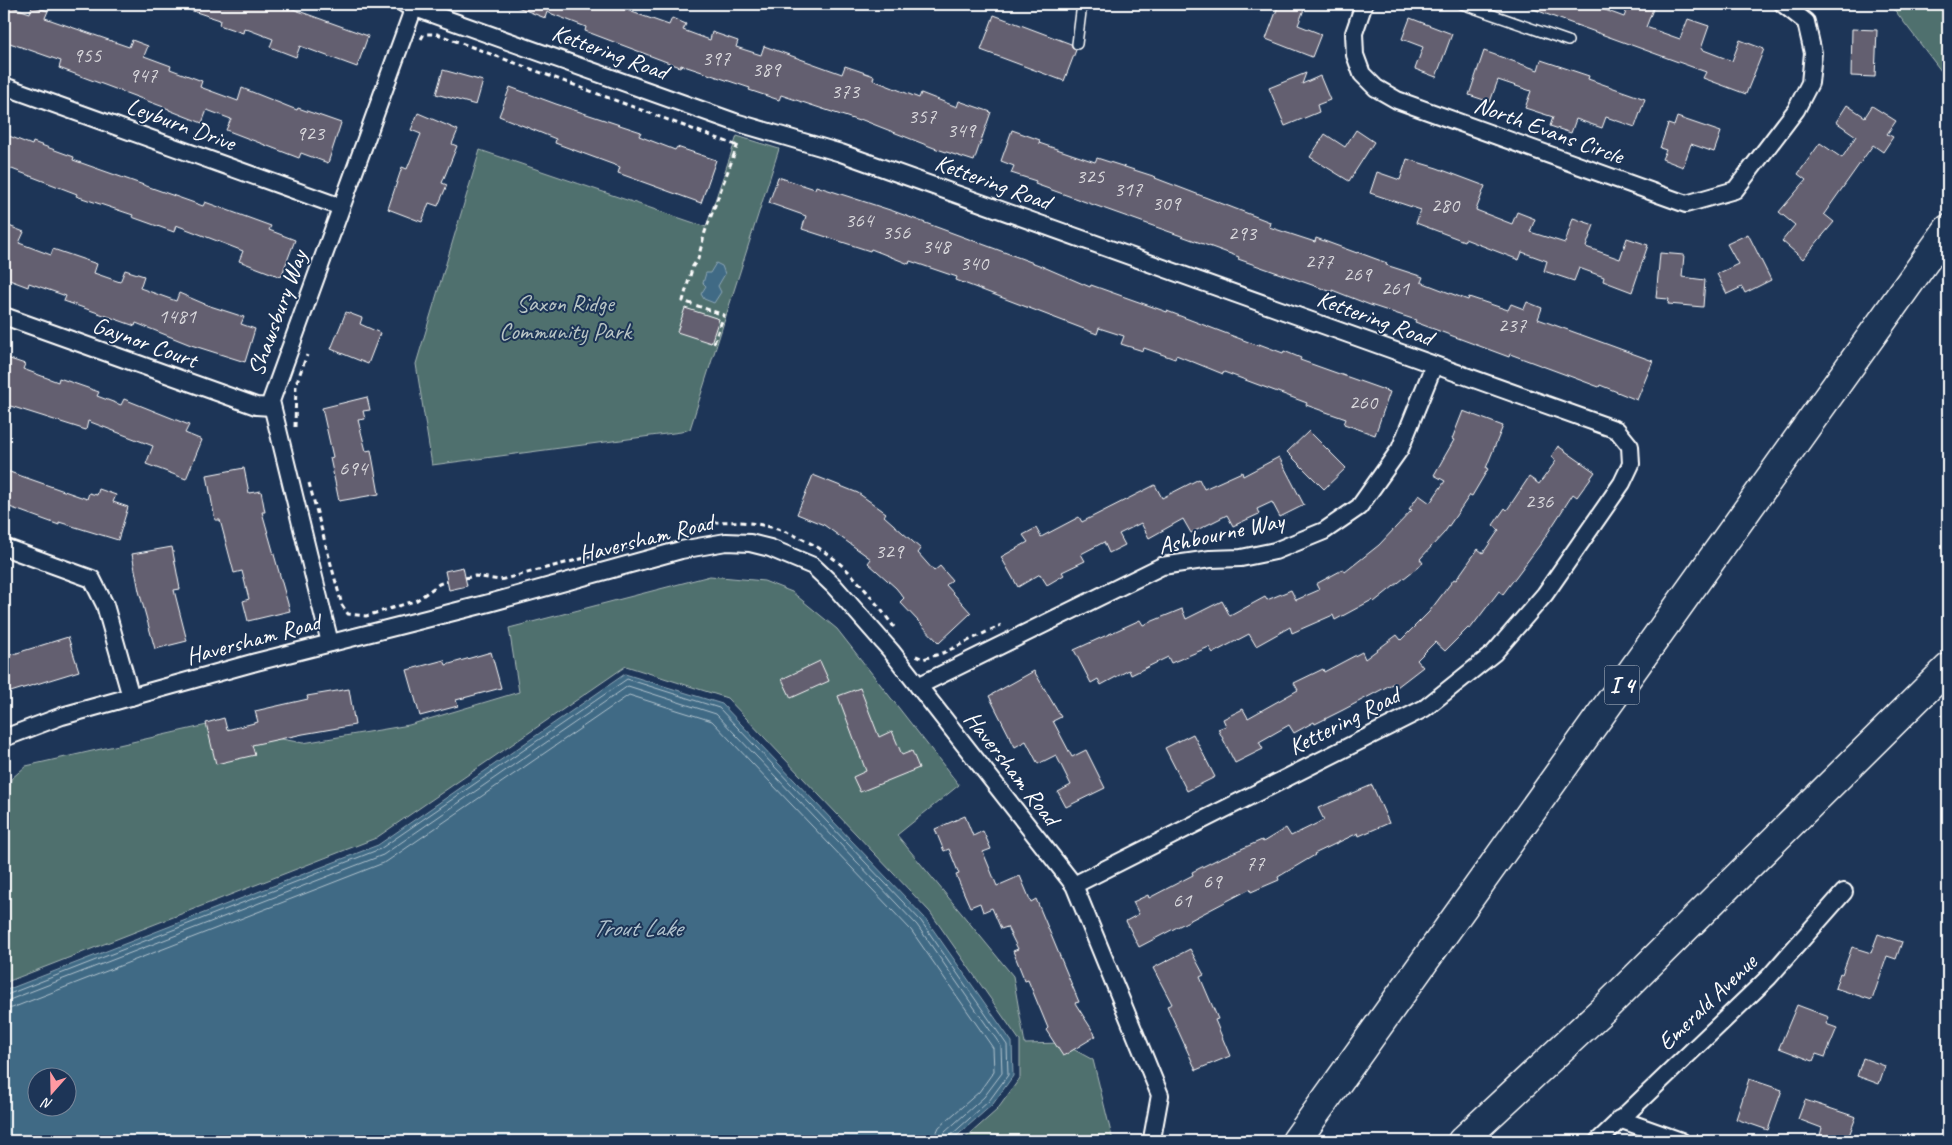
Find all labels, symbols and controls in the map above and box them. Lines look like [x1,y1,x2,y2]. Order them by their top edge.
street label: Kettering Road [548,17,675,88]
house number: 955 [73,42,103,68]
house number: 397 [702,45,732,71]
house number: 389 [752,56,782,82]
house number: 947 [129,62,159,88]
house number: 373 [831,78,861,104]
street label: North Evans Circle [1470,89,1630,172]
street label: Leyburn Drive [123,90,242,158]
house number: 357 [908,103,938,129]
house number: 349 [947,117,977,143]
house number: 923 [296,120,326,146]
street label: Kettering Road [931,147,1058,218]
house number: 325 [1076,163,1106,189]
house number: 317 [1114,176,1144,202]
house number: 309 [1152,190,1182,216]
house number: 280 [1431,192,1461,218]
house number: 364 [845,207,876,233]
house number: 356 [882,219,911,245]
house number: 293 [1228,220,1258,246]
house number: 348 [922,233,953,259]
street label: Shawsbury Way [240,244,314,380]
house number: 277 [1305,248,1335,274]
house number: 340 [960,250,990,276]
house number: 269 [1343,261,1373,287]
house number: 261 [1381,275,1411,301]
street label: Kettering Road [1313,283,1440,354]
park label: Saxon Ridge Community Park [499,288,633,346]
house number: 1481 [158,303,197,329]
street label: Gaynor Court [89,309,203,375]
house number: 237 [1498,312,1528,338]
house number: 260 [1349,389,1379,415]
house number: 694 [339,455,370,481]
house number: 236 [1525,488,1554,514]
street label: Ashbourne Way [1155,505,1288,561]
street label: Haversham Road [576,506,720,569]
house number: 329 [875,538,905,564]
street label: Haversham Road [183,606,327,671]
road number: I 4 [1604,666,1640,704]
street label: Kettering Road [1283,679,1408,762]
street label: Haversham Road [958,704,1068,834]
house number: 77 [1246,850,1266,876]
house number: 69 [1203,868,1223,894]
house number: 61 [1173,887,1193,913]
water label: Trout Lake [592,912,685,944]
street label: Emerald Avenue [1651,946,1765,1057]
north arrow [28,1068,78,1118]
text: N [39,1093,55,1113]

